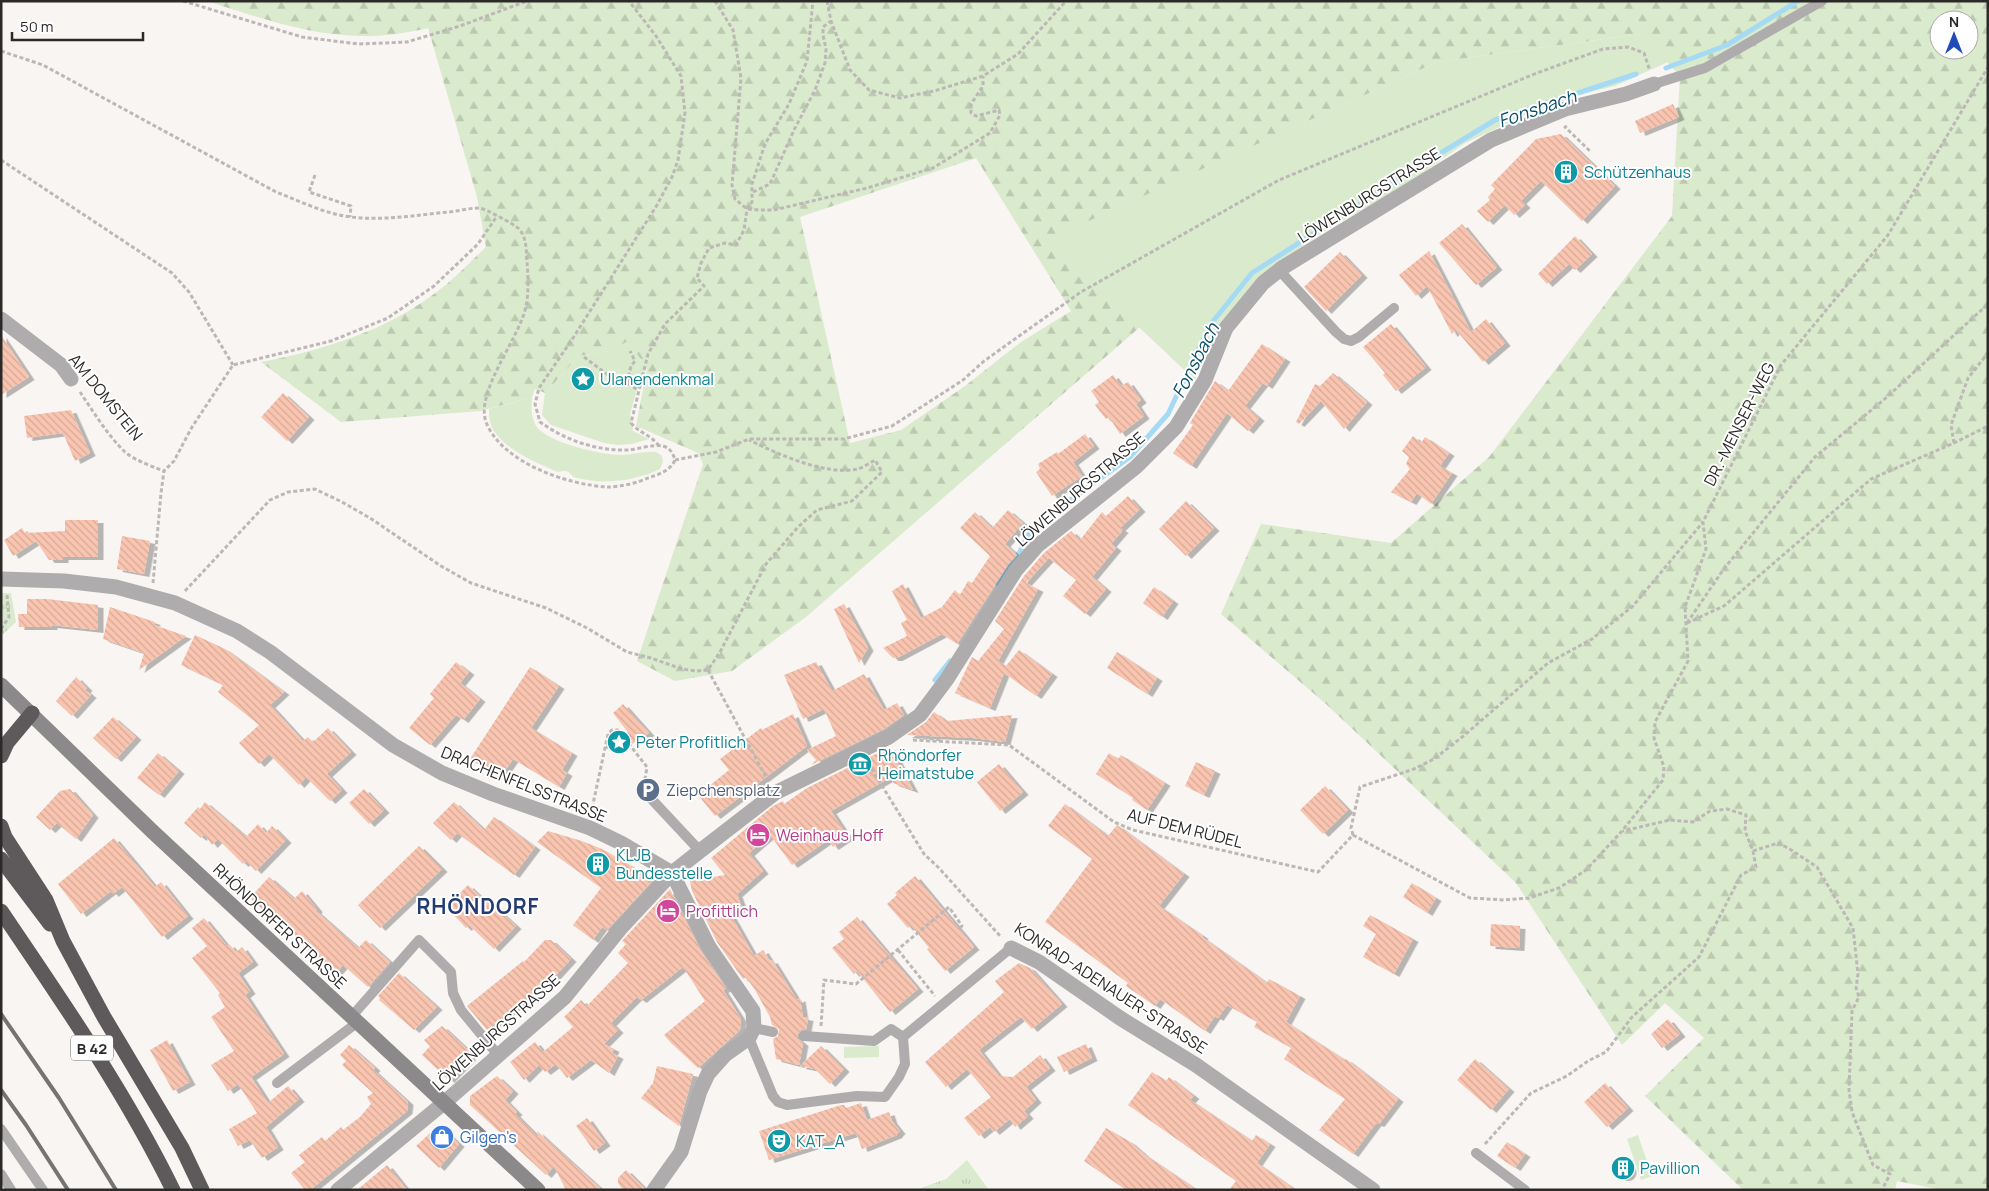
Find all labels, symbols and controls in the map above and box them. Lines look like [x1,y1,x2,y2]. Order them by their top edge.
scale bar [12,10,144,42]
north arrow [1929,10,1979,60]
text: N [1949,12,1959,31]
text: 50 m [20,16,54,37]
water label: Fonsbach [1495,83,1580,133]
street label: LÖWENBURGSTRASSE [1293,142,1445,248]
building icon: Schützenhaus [1553,159,1579,185]
place label: Schützenhaus [1584,161,1691,183]
water label: Fonsbach [1166,317,1225,401]
street label: AM DOMSTEIN [64,349,148,445]
street label: DR.-MENSER-WEG [1698,359,1780,489]
place icon: Ulanendenkmal [570,366,596,392]
place label: Ulanendenkmal [600,368,714,390]
street label: LÖWENBURGSTRASSE [1011,427,1149,551]
place icon: Peter Profitlich [606,729,632,755]
place label: Peter Profitlich [636,731,746,753]
street label: DRACHENFELSSTRASSE [438,741,610,827]
place label: Rhöndorfer Heimatstube [878,744,974,784]
museum icon: Rhöndorfer Heimatstube [847,751,873,777]
parking icon: Ziepchensplatz [635,777,661,803]
place label: Ziepchensplatz [666,779,781,801]
street label: AUF DEM RÜDEL [1125,803,1245,853]
hotel icon: Weinhaus Hoff [745,822,771,848]
place label: Weinhaus Hoff [776,824,884,846]
place label: KLJB Bundesstelle [616,844,713,884]
building icon: KLJB Bundesstelle [585,851,611,877]
street label: RHÖNDORFER STRASSE [209,858,351,994]
district label: RHÖNDORF [416,892,540,920]
hotel icon: Profittlich [655,898,681,924]
place label: Profittlich [686,900,758,922]
street label: KONRAD-ADENAUER-STRASSE [1010,917,1212,1059]
street label: LÖWENBURGSTRASSE [427,969,565,1095]
road number: B 42 [71,1036,113,1060]
shop icon: Gilgen's [429,1124,455,1150]
place label: Gilgen's [460,1126,517,1148]
theatre icon: KAT_A [766,1128,792,1154]
place label: KAT_A [796,1130,845,1152]
building icon: Pavillion [1610,1155,1636,1181]
place label: Pavillion [1640,1157,1700,1179]

